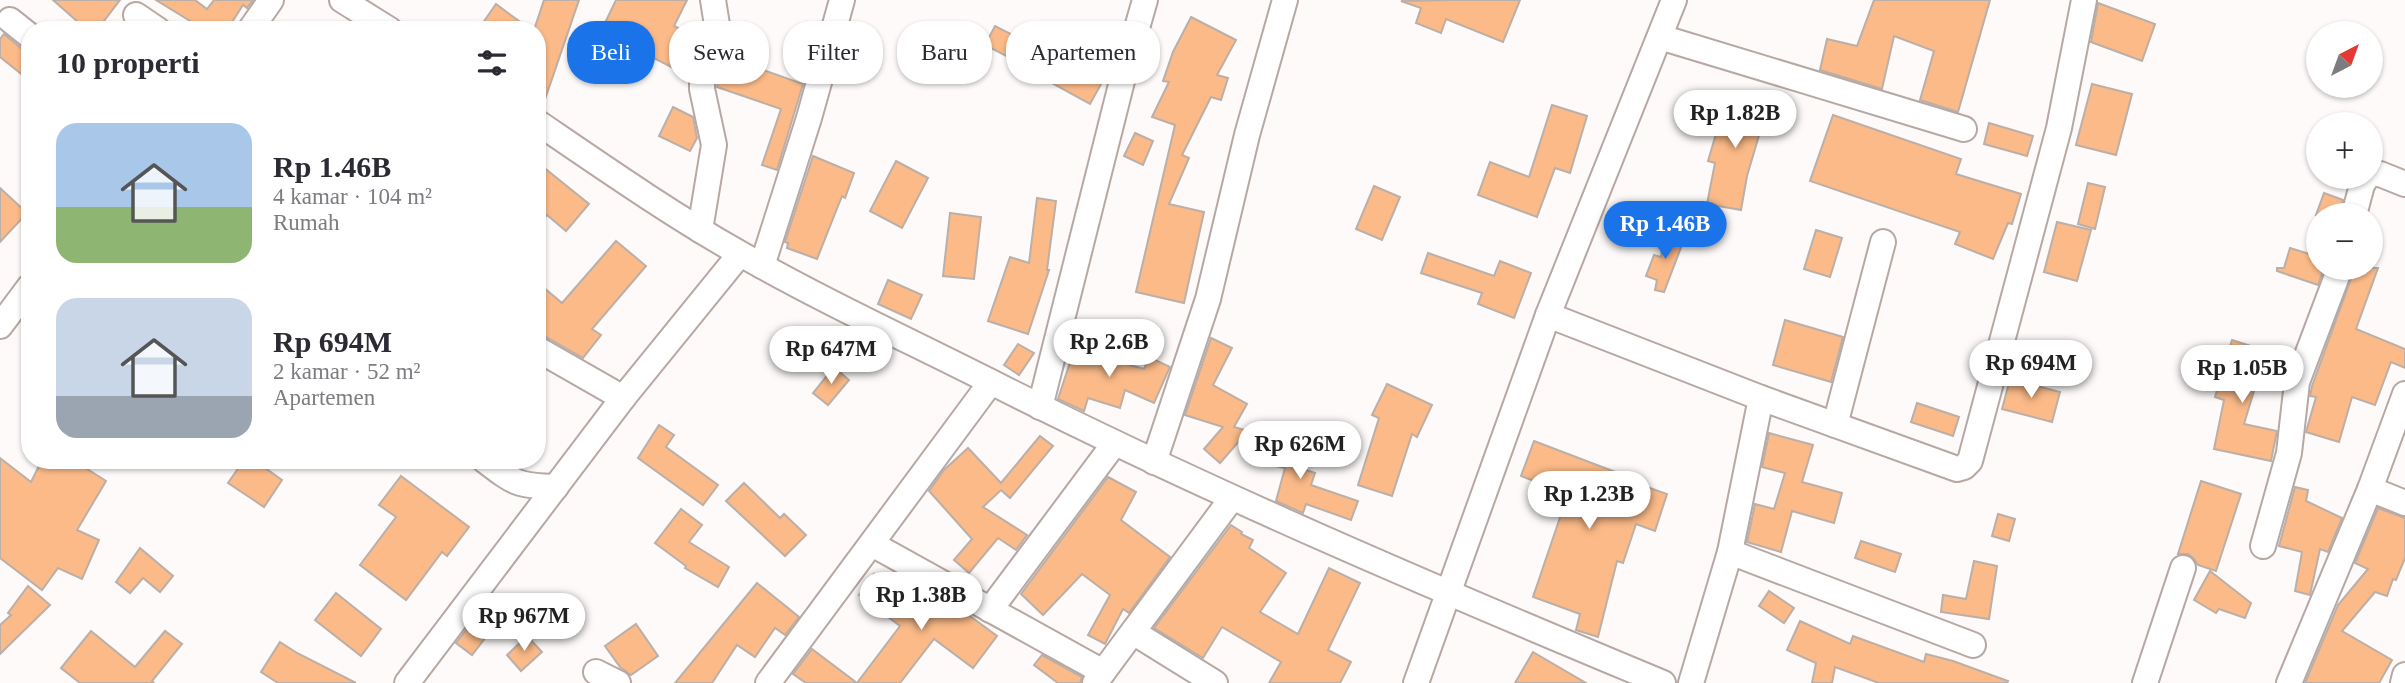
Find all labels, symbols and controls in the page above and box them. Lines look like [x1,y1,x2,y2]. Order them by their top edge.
chip: Beli [567,21,655,84]
chip: Sewa [669,21,769,84]
chip: Filter [783,21,883,84]
chip: Baru [897,21,992,84]
chip: Apartemen [1006,21,1160,84]
north arrow [2306,21,2384,98]
map controls [2306,21,2383,280]
icon: filters [473,44,511,82]
text: 10 properti [56,46,200,79]
pin: Rp 1.82B [1663,90,1807,150]
text: Rp 1.82B [1690,100,1780,125]
button: + [2306,112,2383,189]
text: Rp 1.46B [273,150,391,183]
icon: home [112,151,196,235]
text: 4 kamar · 104 m² [273,184,432,209]
pin: Rp 1.46B [1593,202,1737,261]
button: − [2306,203,2383,280]
text: Rumah [273,210,339,235]
text: Rp 1.46B [1620,211,1710,236]
pin: Rp 2.6B [1044,320,1174,379]
text: Rp 694M [273,325,392,358]
icon: home [112,326,196,410]
pin: Rp 647M [766,326,896,386]
text: Rp 2.6B [1069,329,1149,354]
text: Rp 647M [785,336,877,361]
pin: Rp 694M [1966,340,2096,400]
pin: Rp 1.05B [2170,346,2314,405]
text: Rp 694M [1985,350,2077,375]
text: Rp 1.05B [2197,355,2287,380]
text: 2 kamar · 52 m² [273,359,420,384]
text: Apartemen [273,385,375,410]
pin: Rp 626M [1235,421,1365,481]
text: Rp 626M [1254,431,1346,456]
pin: Rp 1.23B [1517,472,1661,531]
text: Rp 1.23B [1544,481,1634,506]
pin: Rp 1.38B [849,572,993,632]
text: Rp 1.38B [876,582,966,607]
pin: Rp 967M [459,594,589,653]
text: Rp 967M [478,603,570,628]

